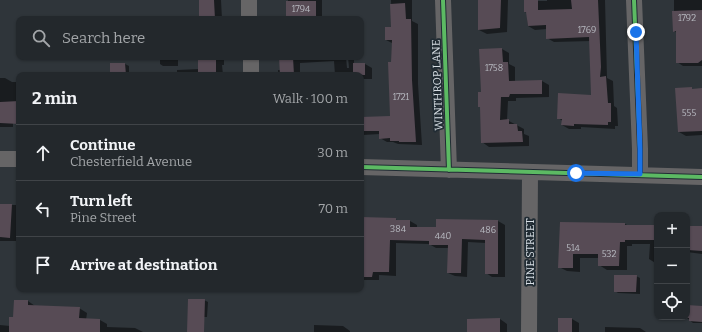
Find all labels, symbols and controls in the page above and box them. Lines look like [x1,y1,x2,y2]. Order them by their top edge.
house number: 1794 [292,4,311,14]
house number: 1792 [678,13,696,23]
search box [16,16,364,60]
route end [627,23,645,41]
house number: 1769 [578,25,596,35]
icon: search [30,27,52,49]
text: Search here [62,29,145,47]
street label: WINTHROP LANE [429,39,446,131]
house number: 1758 [485,63,503,73]
text: 2 min [32,88,77,109]
text: Walk · 100 m [273,91,348,106]
house number: 1721 [393,92,410,102]
house number: 555 [682,108,696,118]
text: Continue [70,136,136,154]
icon: ahead [32,142,54,164]
text: 30 m [317,145,348,160]
text: Chesterfield Avenue [70,154,192,169]
route start [567,164,585,182]
text: Turn left [70,192,132,210]
icon: left [32,198,54,220]
text: 70 m [318,201,348,216]
text: Pine Street [70,210,136,225]
map controls [654,212,690,320]
button: + [654,212,690,248]
street label: PINE STREET [524,218,537,286]
house number: 384 [390,224,407,234]
house number: 486 [480,225,496,235]
house number: 440 [435,231,451,241]
house number: 514 [566,243,581,253]
button: − [654,248,690,284]
house number: 532 [602,249,616,259]
icon: arrive [32,254,54,276]
text: Arrive at destination [70,256,217,274]
button: locate [654,284,690,320]

